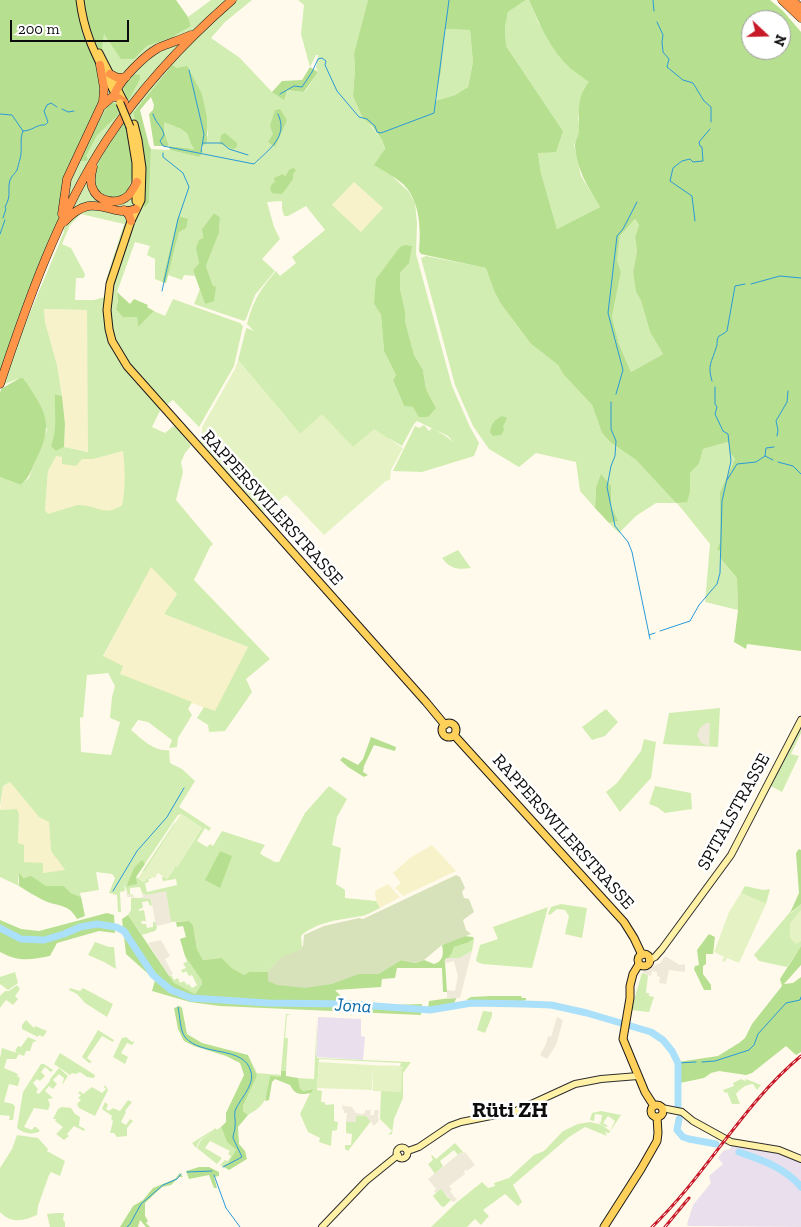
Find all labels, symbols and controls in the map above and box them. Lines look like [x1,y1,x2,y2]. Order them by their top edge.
scale bar [12,10,131,42]
north arrow [741,10,791,60]
text: 200 m [18,20,59,38]
text: N [770,32,789,48]
street label: RAPPERSWILERSTRASSE [196,426,348,590]
street label: RAPPERSWILERSTRASSE [487,750,639,914]
street label: SPITALSTRASSE [693,750,775,874]
water label: Jona [334,994,372,1018]
district label: Rüti ZH [472,1098,548,1124]

